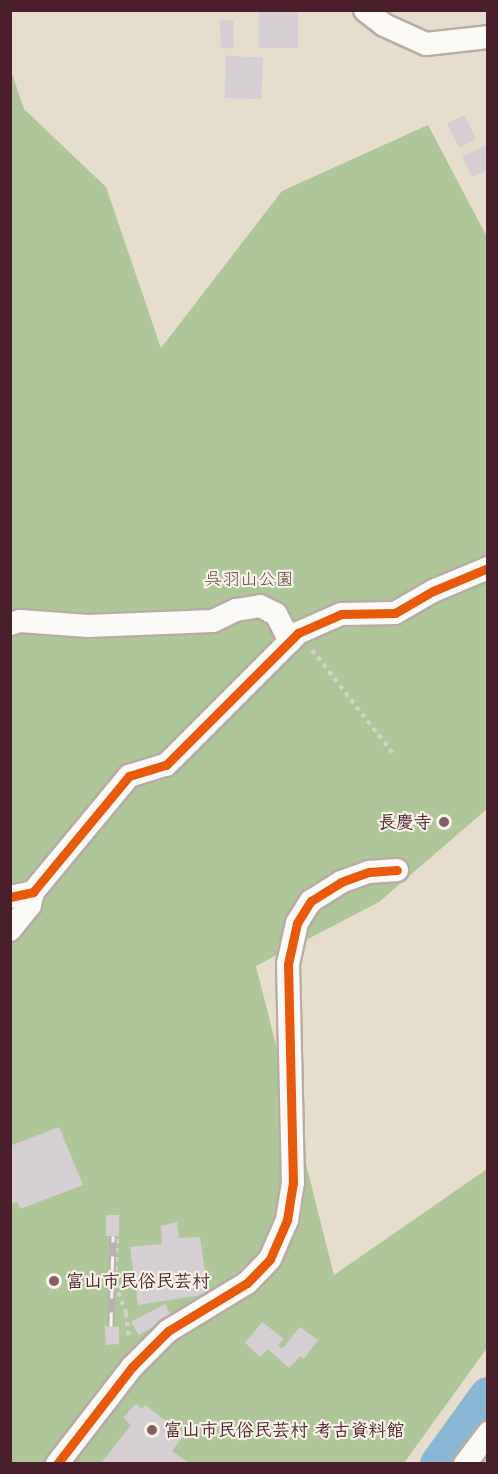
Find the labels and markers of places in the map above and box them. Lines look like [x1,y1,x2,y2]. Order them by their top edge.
place label: 長慶寺 [378,811,432,833]
marker: 長慶寺 [437,815,451,829]
place label: 富山市民俗民芸村 [66,1270,210,1292]
marker: 富山市民俗民芸村 [47,1274,61,1288]
place label: 富山市民俗民芸村 考古資料館 [164,1419,404,1441]
marker: 富山市民俗民芸村 考古資料館 [145,1423,159,1437]

